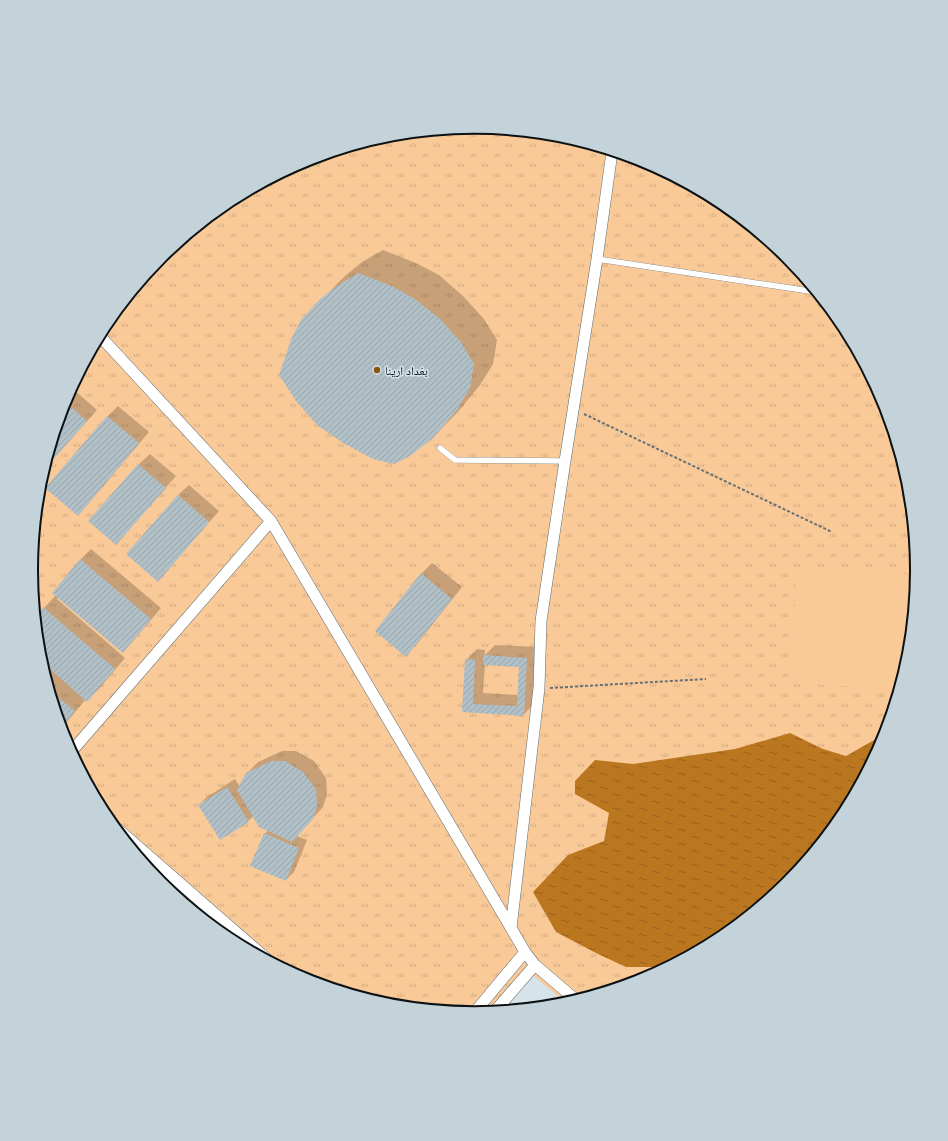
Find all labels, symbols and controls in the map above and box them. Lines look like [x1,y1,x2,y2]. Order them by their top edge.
place label: بغداد ارينا [385,363,428,378]
marker: بغداد ارينا [372,365,382,375]

